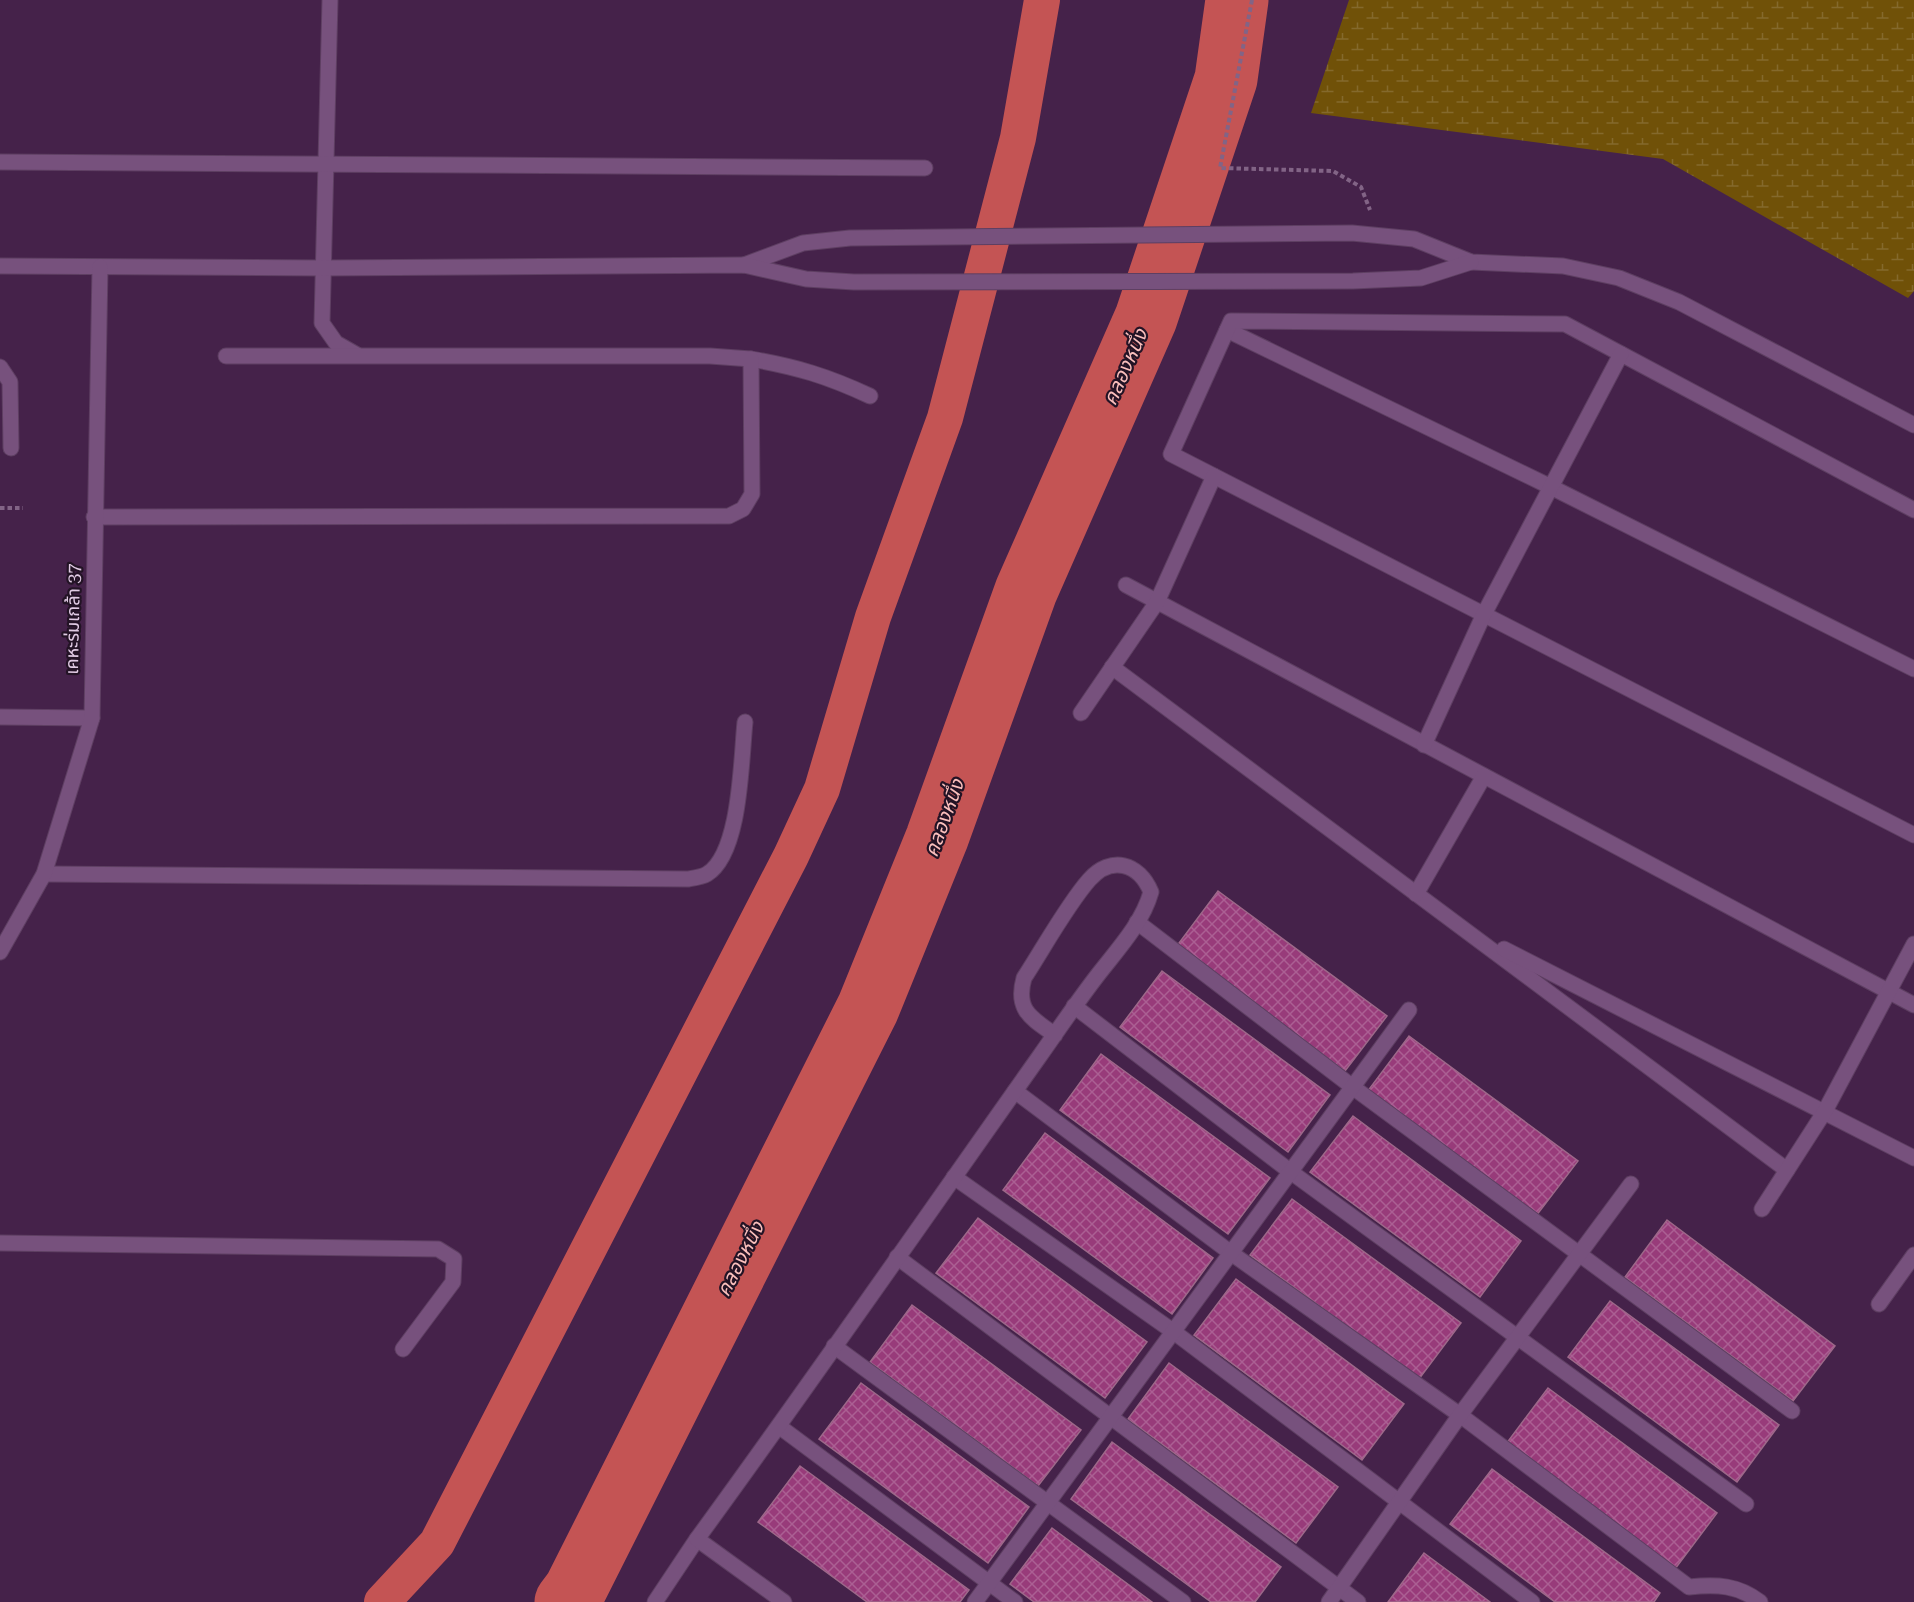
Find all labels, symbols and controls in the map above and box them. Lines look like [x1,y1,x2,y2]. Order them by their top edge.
water label: คลองหนึ่ง [1096,323,1153,409]
street label: เคหะร่มเกล้า 37 [61,563,84,675]
water label: คลองหนึ่ง [917,774,969,860]
water label: คลองหนึ่ง [709,1216,770,1300]

